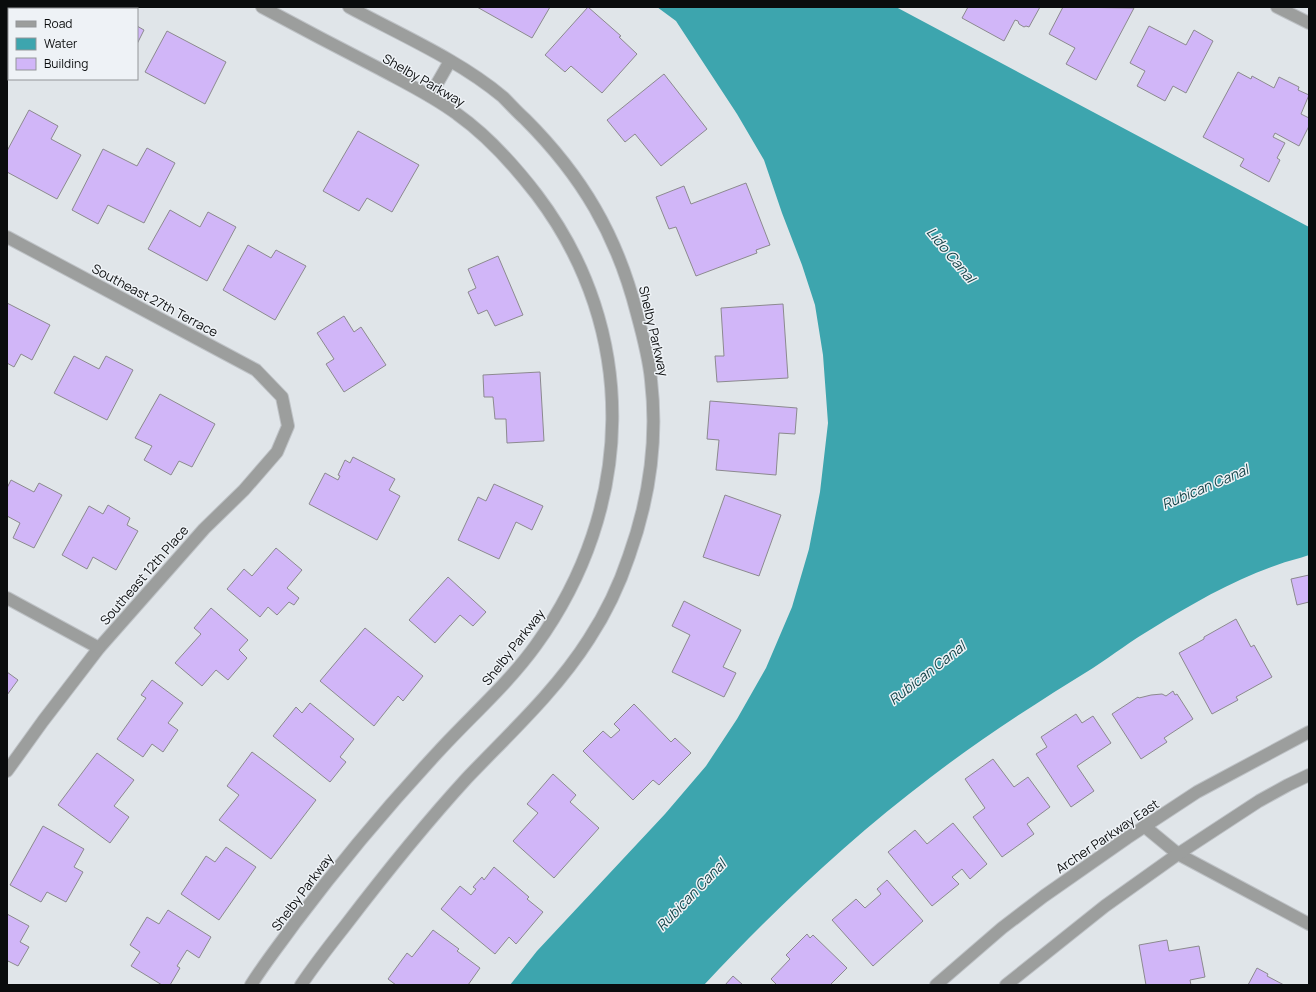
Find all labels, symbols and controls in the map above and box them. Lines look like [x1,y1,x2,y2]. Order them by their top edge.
legend [8,8,138,80]
text: Road [44,15,72,32]
text: Water [44,35,78,52]
street label: Shelby Parkway [380,49,469,111]
text: Building [44,55,88,72]
water label: Lido Canal [923,223,981,288]
street label: Southeast 27th Terrace [89,259,222,341]
street label: Shelby Parkway [635,284,673,378]
water label: Rubican Canal [1159,459,1253,513]
street label: Southeast 12th Place [96,521,193,629]
street label: Shelby Parkway [477,605,549,689]
water label: Rubican Canal [884,636,970,709]
street label: Archer Parkway East [1052,795,1162,877]
street label: Shelby Parkway [267,850,337,934]
water label: Rubican Canal [652,854,731,935]

